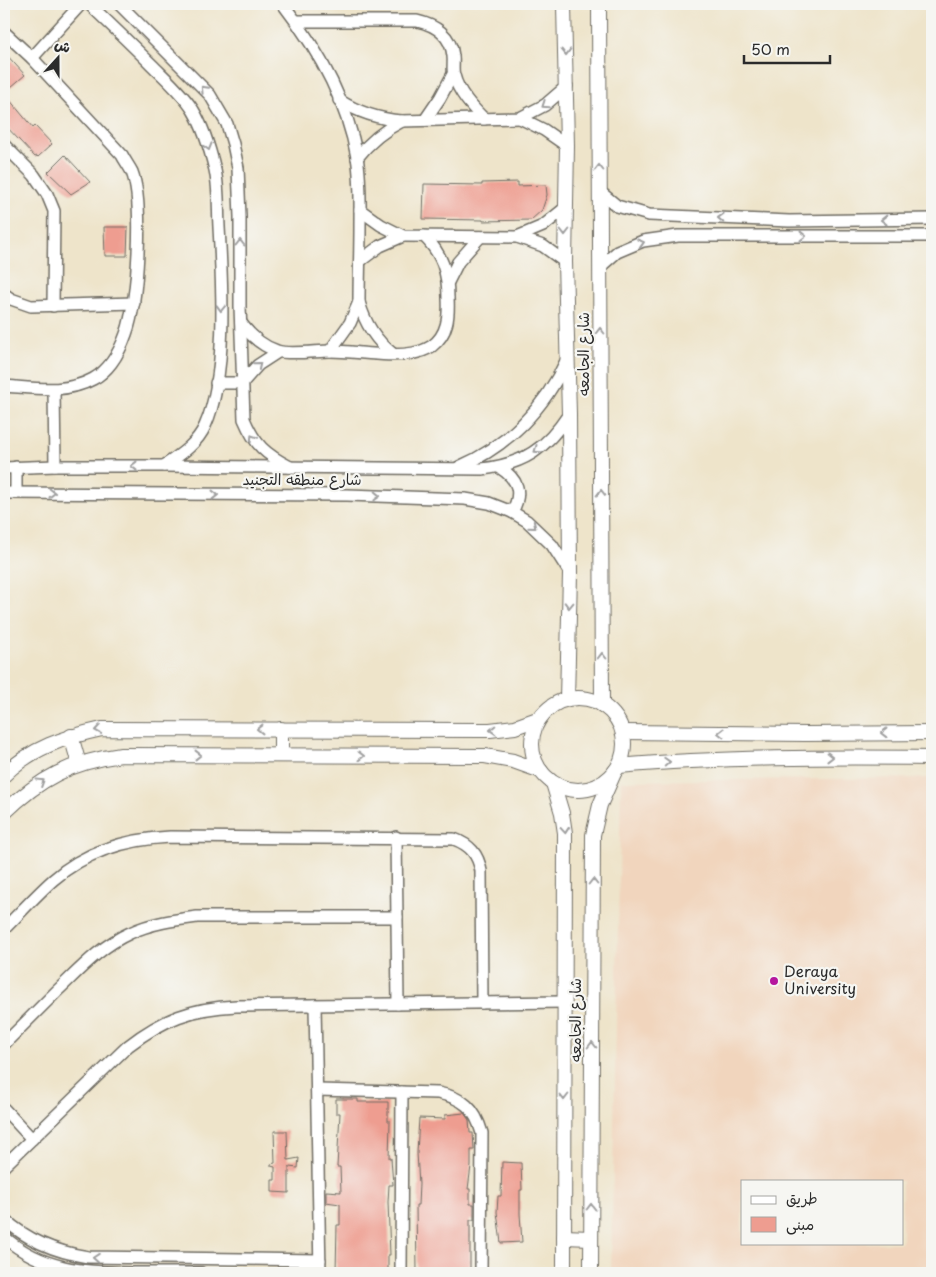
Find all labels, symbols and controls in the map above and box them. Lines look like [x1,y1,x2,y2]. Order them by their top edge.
north arrow [32,32,82,82]
scale bar [744,32,830,64]
text: ش [52,33,74,58]
text: 50 m [751,37,790,60]
one-way arrow [560,49,571,57]
one-way arrow [201,86,210,95]
one-way arrow [541,99,551,108]
one-way arrow [203,142,213,150]
one-way arrow [594,164,604,172]
one-way arrow [717,213,725,224]
one-way arrow [879,215,887,225]
one-way arrow [560,229,570,237]
one-way arrow [800,231,807,241]
one-way arrow [637,238,645,248]
one-way arrow [235,239,245,247]
one-way arrow [216,304,226,312]
street label: شارع الجامعه [571,312,594,396]
one-way arrow [595,327,605,334]
one-way arrow [253,362,262,371]
one-way arrow [250,435,260,444]
one-way arrow [533,444,543,453]
one-way arrow [130,461,138,471]
street label: شارع منطقه التجنيد [242,467,362,490]
one-way arrow [49,488,57,498]
one-way arrow [596,489,606,497]
one-way arrow [212,490,219,500]
one-way arrow [374,491,382,501]
one-way arrow [528,521,537,530]
one-way arrow [564,601,575,609]
one-way arrow [596,652,607,660]
one-way arrow [93,724,101,735]
one-way arrow [256,724,264,734]
one-way arrow [488,724,496,735]
one-way arrow [717,728,724,738]
one-way arrow [879,728,887,738]
one-way arrow [194,750,202,760]
one-way arrow [357,751,365,761]
one-way arrow [826,752,834,763]
one-way arrow [663,757,671,768]
one-way arrow [35,779,45,788]
one-way arrow [559,826,570,834]
one-way arrow [588,878,598,886]
place label: Deraya University [784,959,856,999]
marker: Deraya University [768,975,780,987]
street label: شارع الجامعه [563,978,586,1062]
one-way arrow [587,1040,597,1048]
one-way arrow [559,1093,570,1101]
legend [741,1180,904,1244]
text: طريق [786,1186,818,1209]
one-way arrow [586,1203,597,1211]
text: مبنى [786,1212,814,1235]
one-way arrow [92,1252,100,1263]

